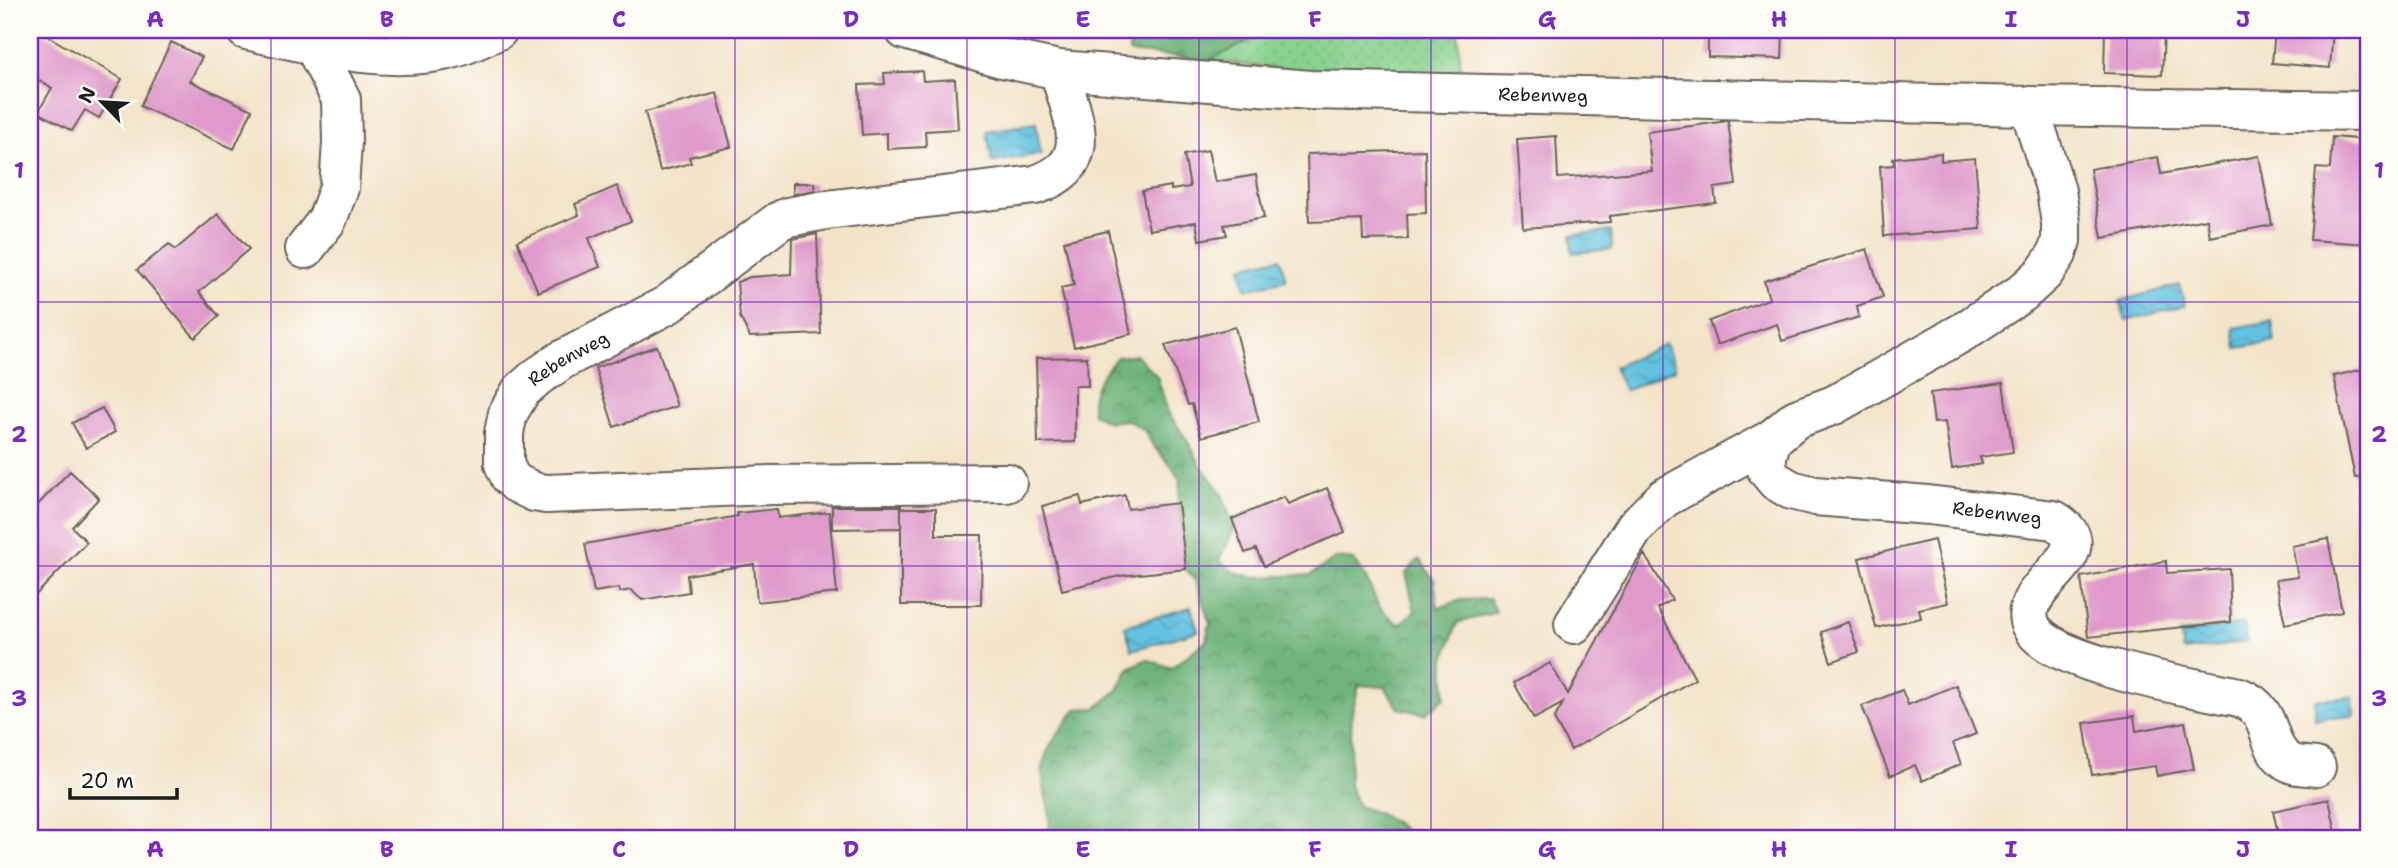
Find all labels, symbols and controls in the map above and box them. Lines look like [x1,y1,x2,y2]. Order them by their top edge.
text: A [146,4,164,34]
text: B [380,4,394,34]
text: C [612,4,626,34]
text: D [843,4,859,34]
text: E [1075,4,1091,34]
text: F [1308,4,1322,34]
text: G [1538,4,1557,34]
text: H [1771,4,1787,34]
text: I [2005,4,2018,34]
text: J [2236,4,2250,34]
north arrow [66,66,136,136]
street label: Rebenweg [1498,82,1588,108]
text: N [73,83,102,107]
text: 1 [14,155,24,185]
text: 1 [2374,155,2384,185]
street label: Rebenweg [523,326,613,392]
text: 2 [11,419,27,449]
text: 2 [2371,419,2387,449]
street label: Rebenweg [1951,496,2043,530]
text: 3 [11,683,27,713]
text: 3 [2371,683,2387,713]
scale bar [70,756,177,800]
text: 20 m [80,767,134,795]
text: A [146,834,164,864]
text: B [380,834,394,864]
text: C [612,834,626,864]
text: D [843,834,859,864]
text: E [1075,834,1091,864]
text: F [1308,834,1322,864]
text: G [1538,834,1557,864]
text: H [1771,834,1787,864]
text: I [2005,834,2018,864]
text: J [2236,834,2250,864]

